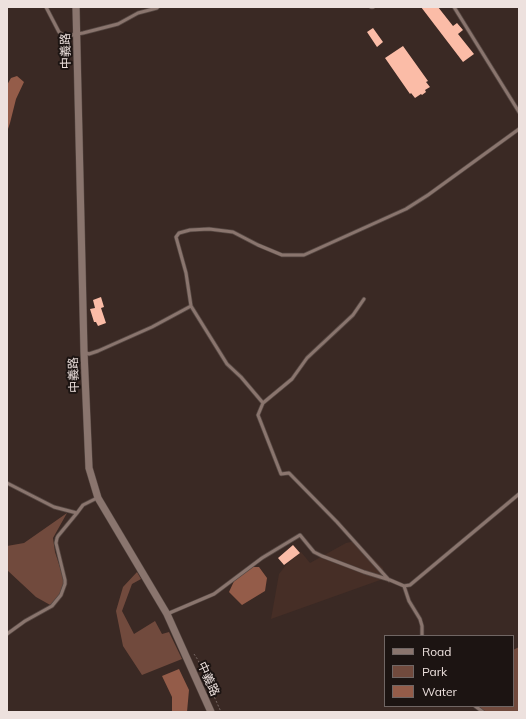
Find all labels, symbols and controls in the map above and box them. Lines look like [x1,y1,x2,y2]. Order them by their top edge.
street label: 中義路 [58,33,74,69]
street label: 中義路 [66,357,82,393]
legend [384,635,514,707]
text: Road [422,644,451,659]
street label: 中義路 [194,660,222,698]
text: Park [422,664,447,679]
text: Water [422,684,457,699]

